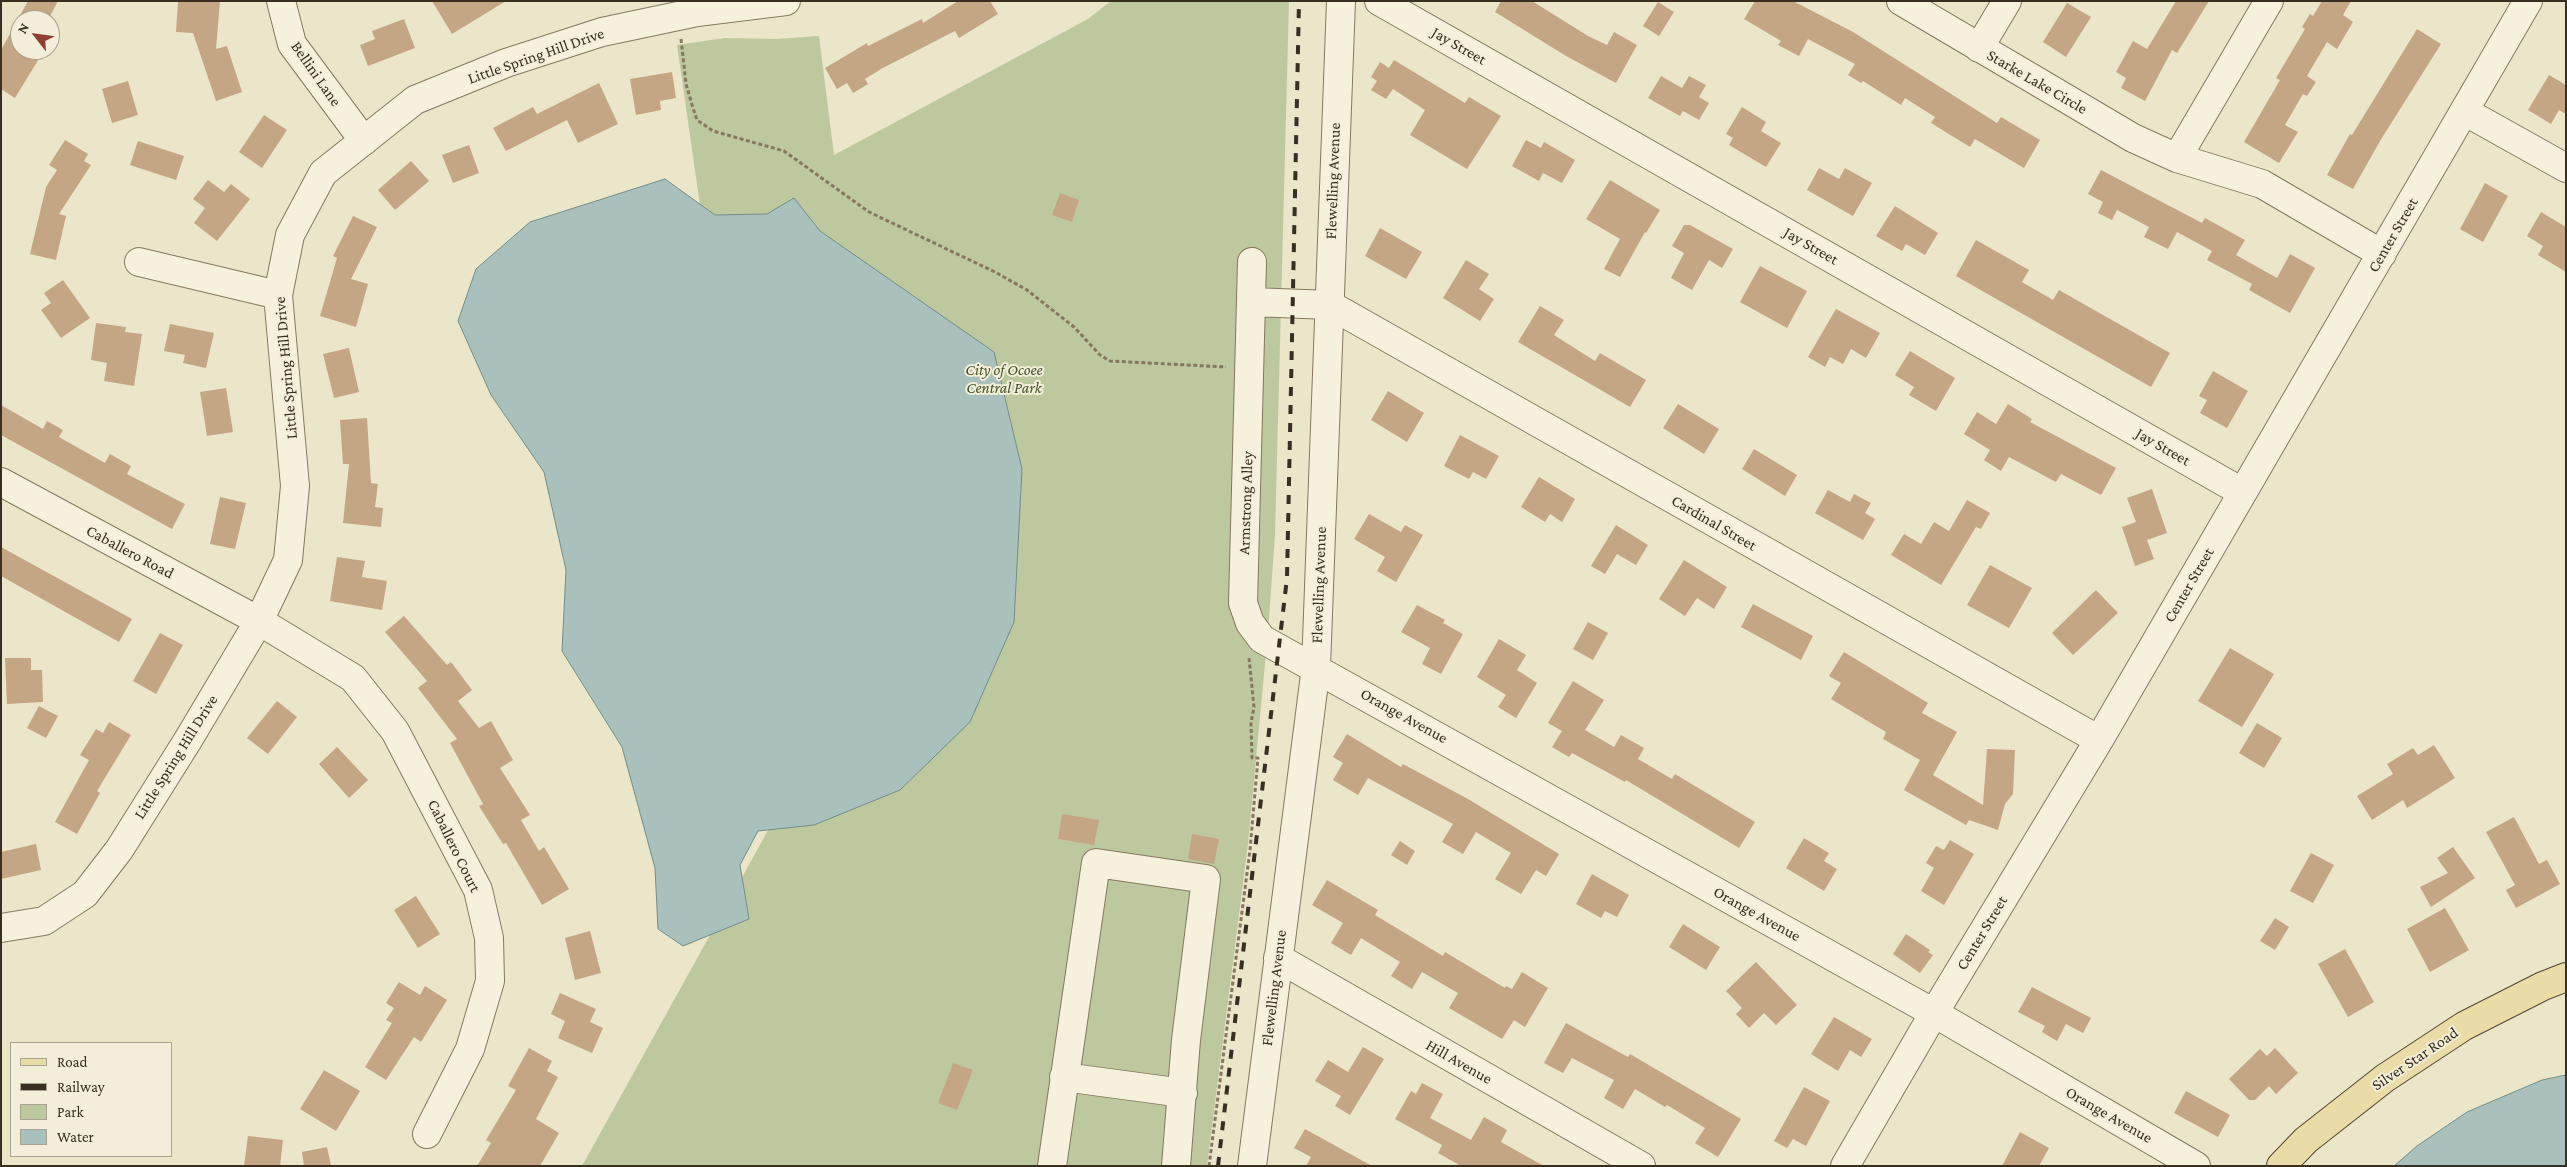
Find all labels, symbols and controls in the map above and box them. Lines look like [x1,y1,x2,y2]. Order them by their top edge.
north arrow [10,10,60,60]
text: N [14,20,32,36]
street label: Jay Street [1428,23,1490,69]
street label: Little Spring Hill Drive [465,24,607,88]
street label: Bellini Lane [287,38,345,110]
street label: Starke Lake Circle [1983,45,2091,119]
street label: Flewelling Avenue [1321,122,1345,240]
street label: Center Street [2364,194,2422,276]
street label: Jay Street [1780,223,1842,269]
street label: Little Spring Hill Drive [270,296,302,440]
park label: City of Ocoee Central Park [965,360,1043,398]
street label: Jay Street [2132,424,2194,470]
street label: Armstrong Alley [1235,451,1257,555]
street label: Cardinal Street [1668,491,1760,555]
street label: Caballero Road [83,521,177,583]
street label: Flewelling Avenue [1307,526,1331,644]
street label: Center Street [2160,544,2218,626]
street label: Orange Avenue [1357,684,1451,748]
street label: Little Spring Hill Drive [130,691,222,823]
street label: Caballero Court [423,796,485,896]
street label: Orange Avenue [1710,882,1804,946]
street label: Center Street [1952,892,2012,974]
street label: Flewelling Avenue [1257,929,1291,1047]
street label: Silver Star Road [2368,1023,2462,1095]
street label: Hill Avenue [1422,1035,1496,1089]
legend [10,1042,172,1157]
text: Road [57,1054,87,1070]
text: Railway [57,1079,105,1095]
street label: Orange Avenue [2062,1082,2156,1148]
text: Park [57,1104,84,1120]
text: Water [57,1129,94,1145]

